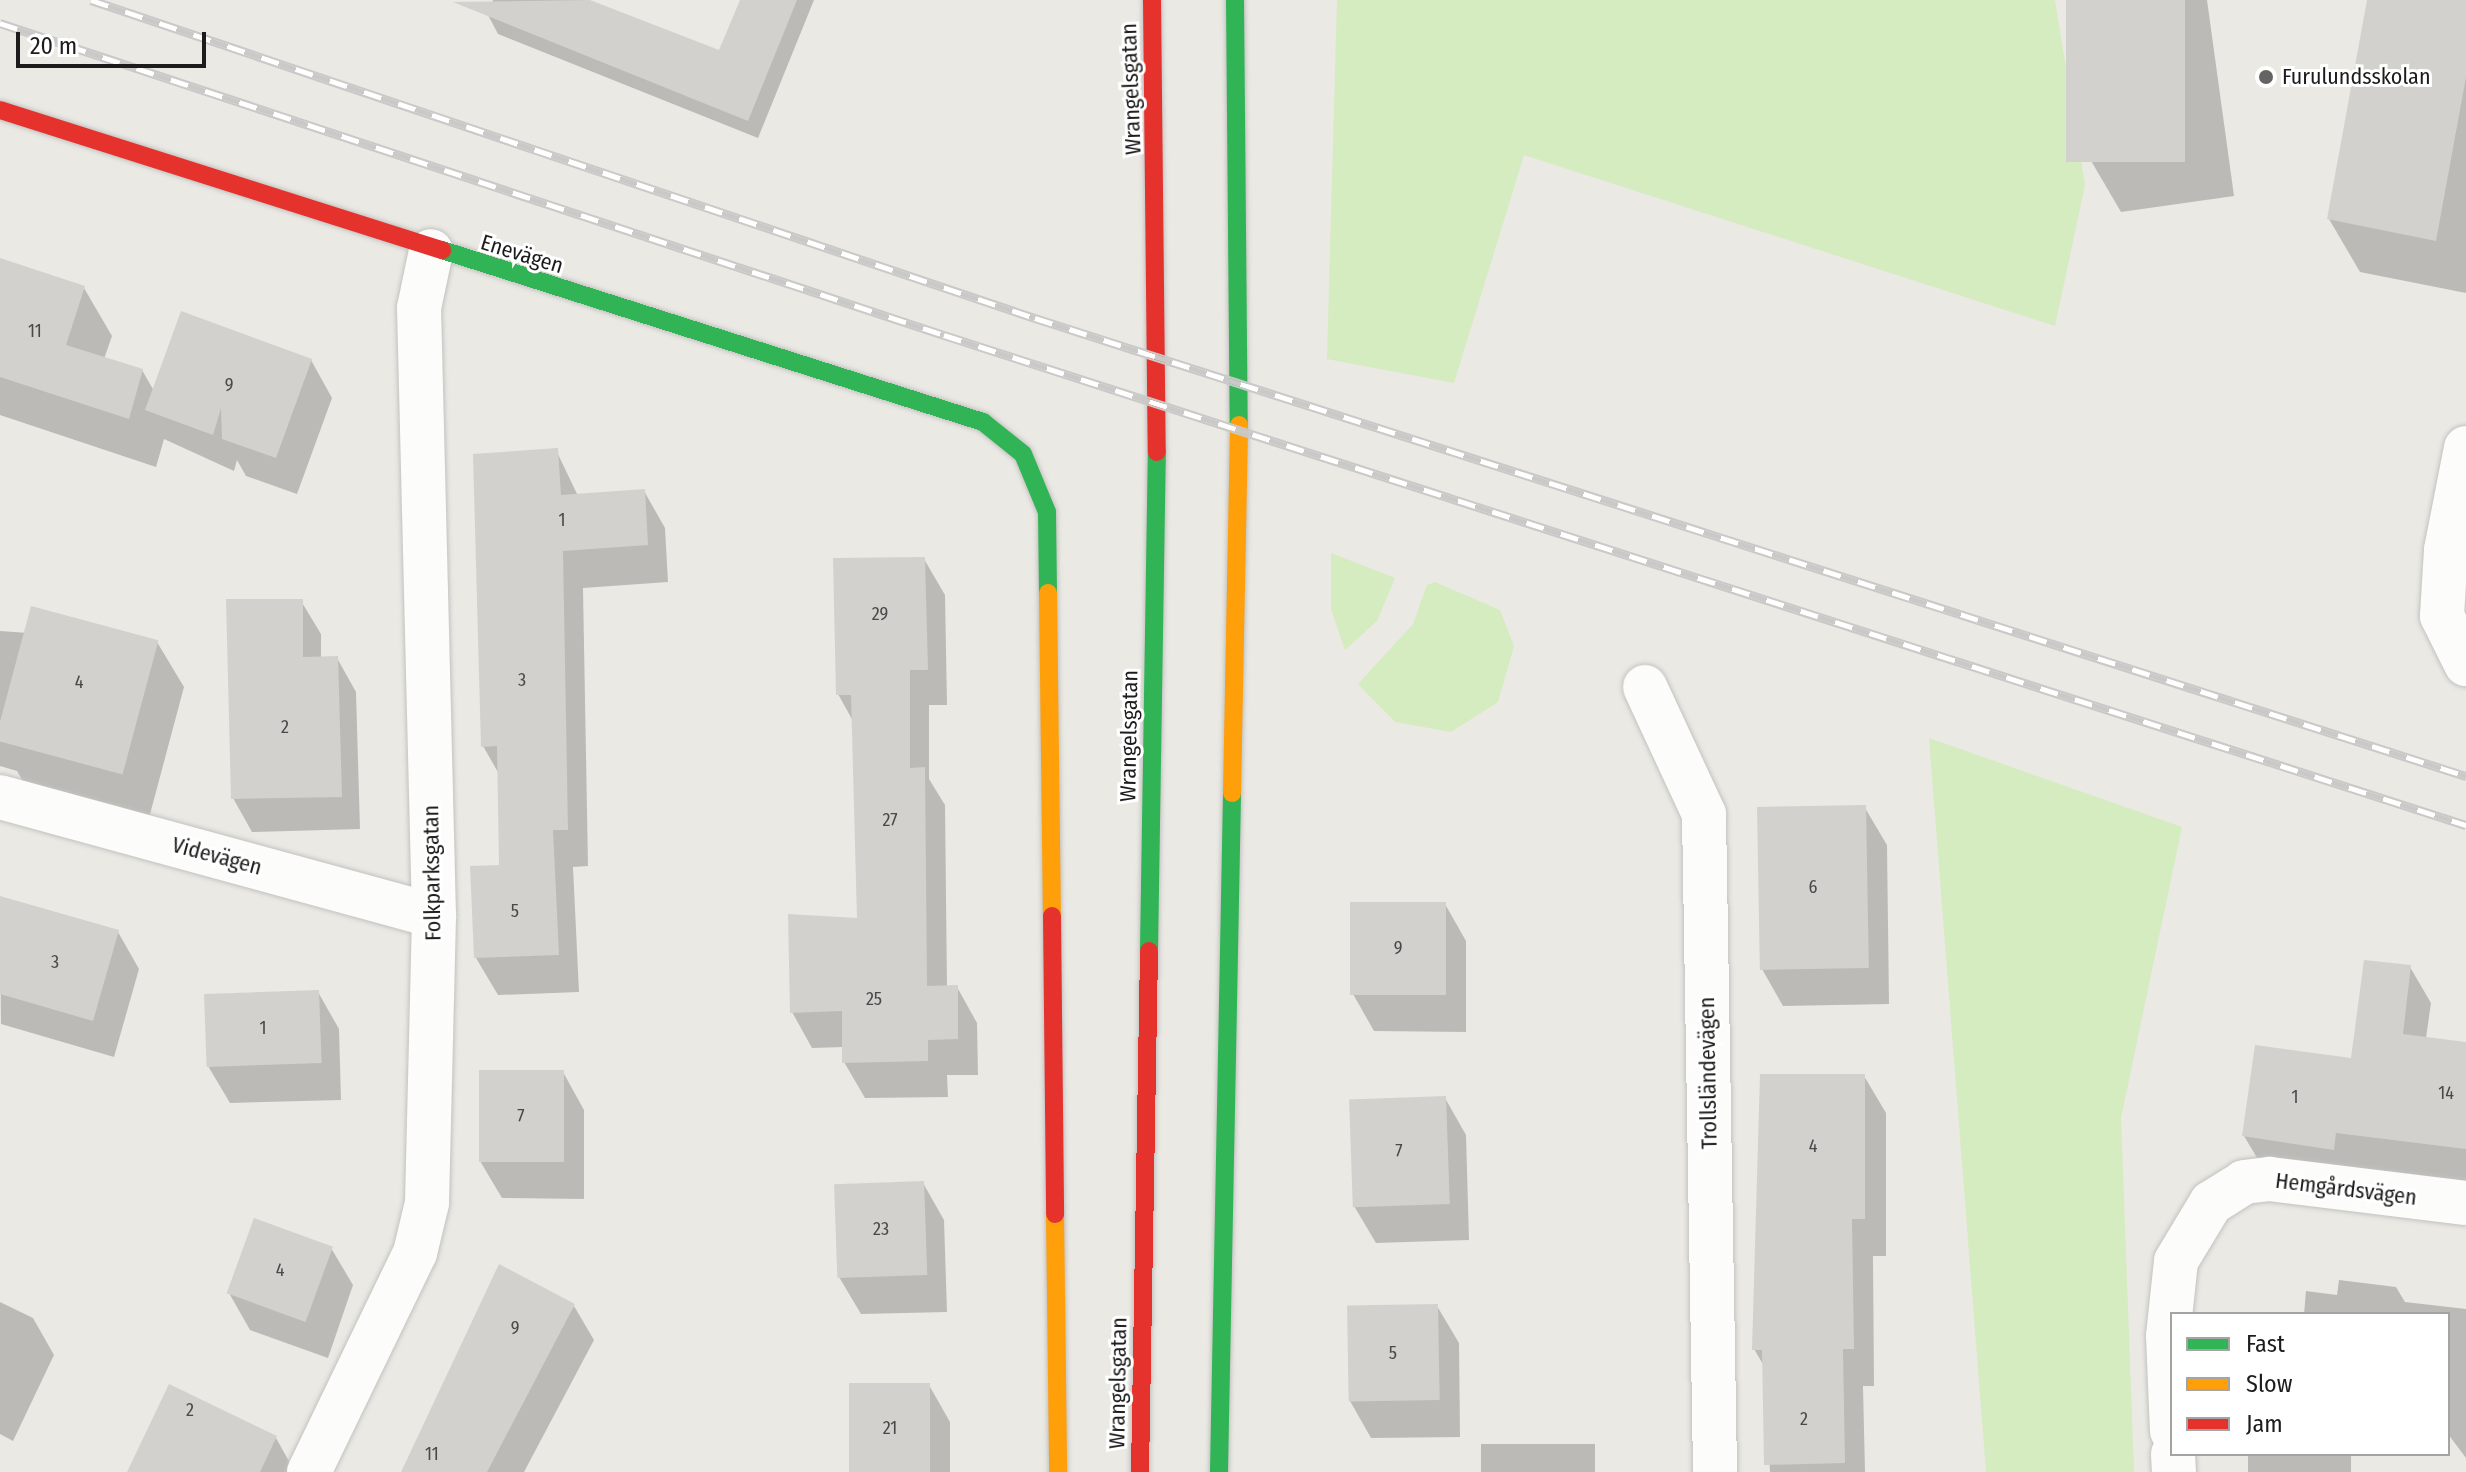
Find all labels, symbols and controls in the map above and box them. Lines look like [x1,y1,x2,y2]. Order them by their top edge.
scale bar [20,16,210,66]
street label: Wrangelsgatan [1116,23,1146,155]
text: 20 m [30,32,77,60]
place label: Furulundsskolan [2282,64,2430,90]
marker: Furulundsskolan [2257,68,2275,86]
street label: Enevägen [478,229,566,279]
house number: 11 [28,320,42,342]
house number: 9 [225,374,233,396]
house number: 1 [558,509,566,531]
house number: 29 [872,603,888,625]
house number: 3 [518,669,526,691]
street label: Wrangelsgatan [1115,670,1143,802]
house number: 4 [75,671,83,693]
house number: 2 [281,716,289,738]
street label: Folkparksgatan [418,805,446,941]
house number: 27 [882,809,898,831]
street label: Videvägen [169,831,265,881]
house number: 6 [1809,876,1817,898]
house number: 5 [511,900,519,922]
house number: 9 [1394,937,1402,959]
house number: 3 [51,951,59,973]
house number: 25 [866,988,882,1010]
street label: Trollsländevägen [1693,997,1723,1149]
house number: 1 [259,1017,267,1039]
house number: 14 [2438,1082,2454,1104]
house number: 1 [2291,1086,2299,1108]
house number: 7 [517,1105,525,1127]
house number: 4 [1809,1135,1817,1157]
house number: 7 [1395,1140,1403,1162]
street label: Hemgårdsvägen [2274,1167,2418,1211]
house number: 23 [873,1218,889,1240]
house number: 4 [276,1259,284,1281]
legend [2170,1312,2450,1456]
house number: 9 [511,1317,519,1339]
street label: Wrangelsgatan [1104,1317,1132,1449]
text: Fast [2246,1330,2285,1358]
house number: 5 [1389,1342,1397,1364]
text: Slow [2246,1370,2292,1398]
house number: 2 [186,1399,194,1421]
house number: 2 [1800,1408,1808,1430]
text: Jam [2246,1410,2283,1438]
house number: 21 [883,1417,897,1439]
house number: 11 [425,1443,439,1465]

